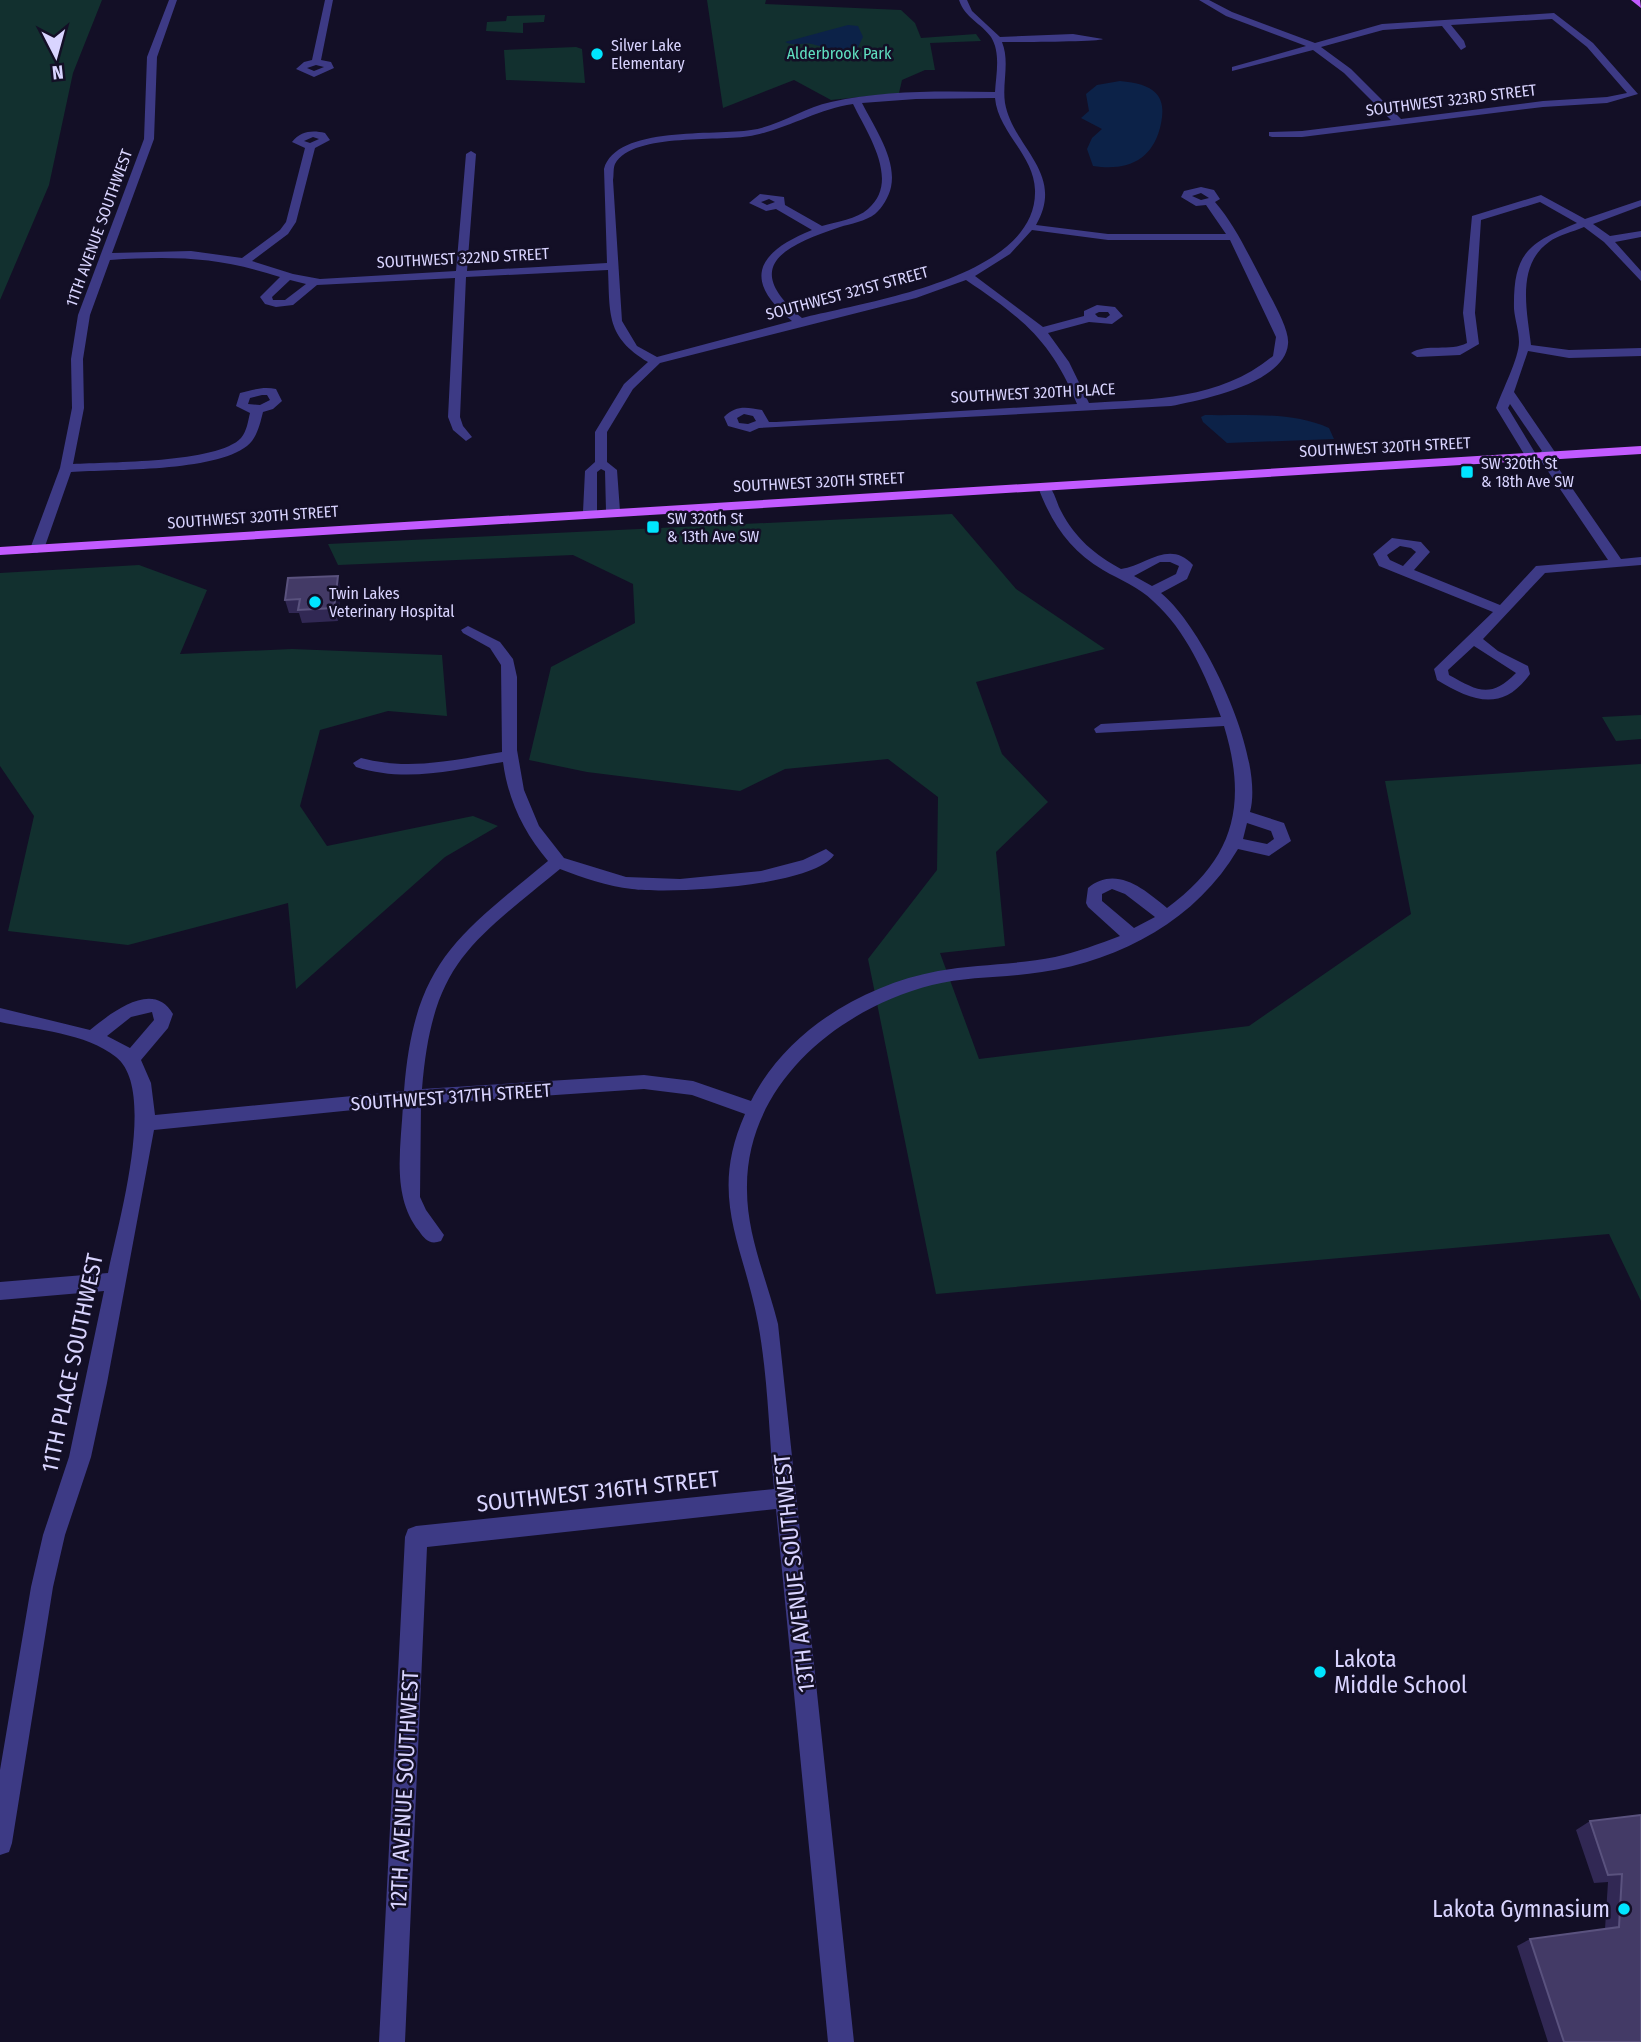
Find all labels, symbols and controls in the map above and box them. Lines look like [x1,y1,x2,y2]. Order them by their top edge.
north arrow [21,21,91,91]
place label: Silver Lake Elementary [611,36,686,73]
park label: Alderbrook Park [787,44,892,63]
marker: Silver Lake Elementary [589,46,605,62]
text: N [51,60,65,84]
street label: SOUTHWEST 323RD STREET [1365,80,1538,120]
street label: 11TH AVENUE SOUTHWEST [62,146,137,309]
street label: SOUTHWEST 322ND STREET [376,244,550,272]
street label: SOUTHWEST 321ST STREET [764,262,931,324]
street label: SOUTHWEST 320TH PLACE [950,379,1116,407]
street label: SOUTHWEST 320TH STREET [1299,433,1472,461]
place label: SW 320th St & 18th Ave SW [1481,454,1574,491]
marker: SW 320th St & 18th Ave SW [1459,464,1475,480]
street label: SOUTHWEST 320TH STREET [733,468,906,496]
street label: SOUTHWEST 320TH STREET [167,501,340,532]
place label: SW 320th St & 13th Ave SW [667,509,759,546]
marker: SW 320th St & 13th Ave SW [645,519,661,535]
place label: Twin Lakes Veterinary Hospital [329,584,454,621]
marker: Twin Lakes Veterinary Hospital [307,594,323,610]
street label: SOUTHWEST 317TH STREET [350,1079,552,1115]
street label: 11TH PLACE SOUTHWEST [35,1251,109,1475]
street label: 13TH AVENUE SOUTHWEST [767,1452,820,1694]
street label: SOUTHWEST 316TH STREET [475,1464,721,1518]
place label: Lakota Middle School [1334,1645,1467,1699]
marker: Lakota Middle School [1312,1664,1328,1680]
street label: 12TH AVENUE SOUTHWEST [384,1669,424,1911]
place label: Lakota Gymnasium [1432,1895,1610,1923]
marker: Lakota Gymnasium [1616,1901,1632,1917]

